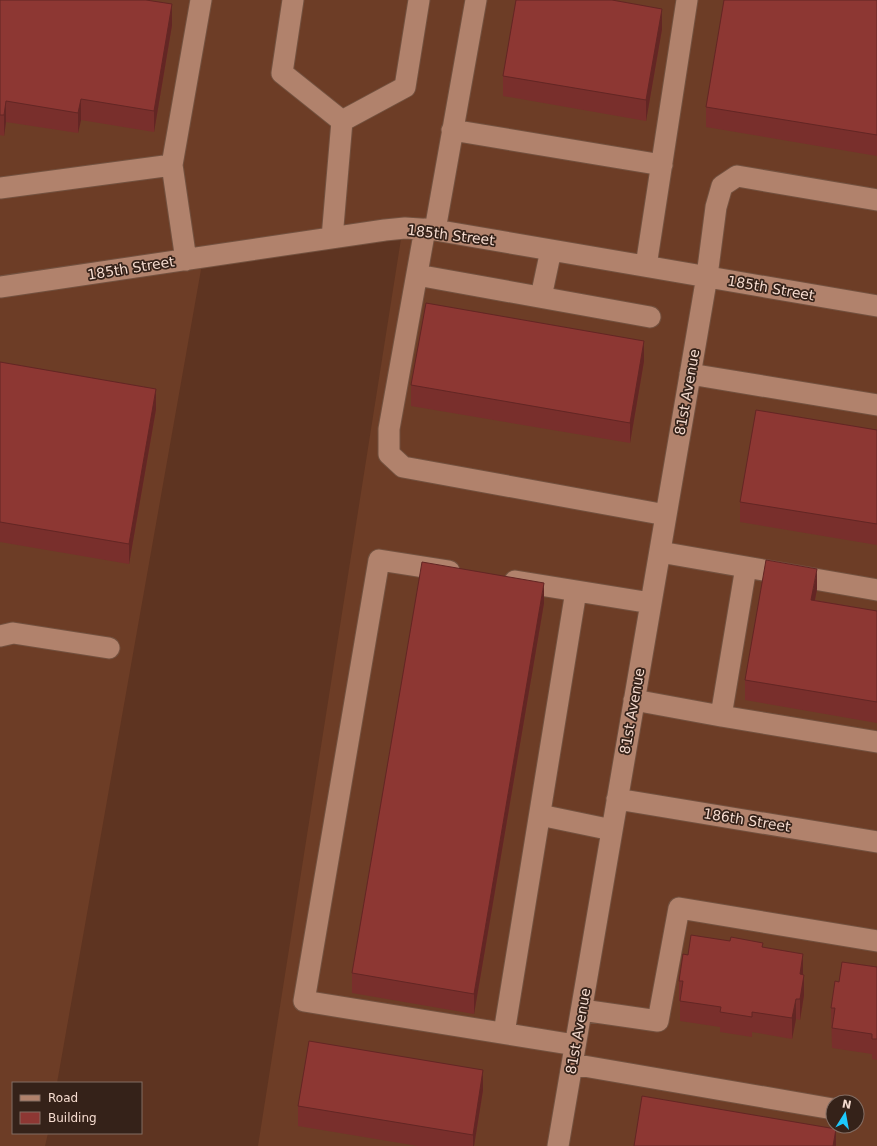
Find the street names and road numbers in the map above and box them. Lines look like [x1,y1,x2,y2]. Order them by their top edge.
street label: 185th Street [406,222,496,248]
street label: 185th Street [86,253,176,283]
street label: 185th Street [726,272,816,304]
street label: 81st Avenue [672,348,702,436]
street label: 81st Avenue [617,667,647,755]
street label: 186th Street [702,805,792,835]
street label: 81st Avenue [563,987,593,1075]

